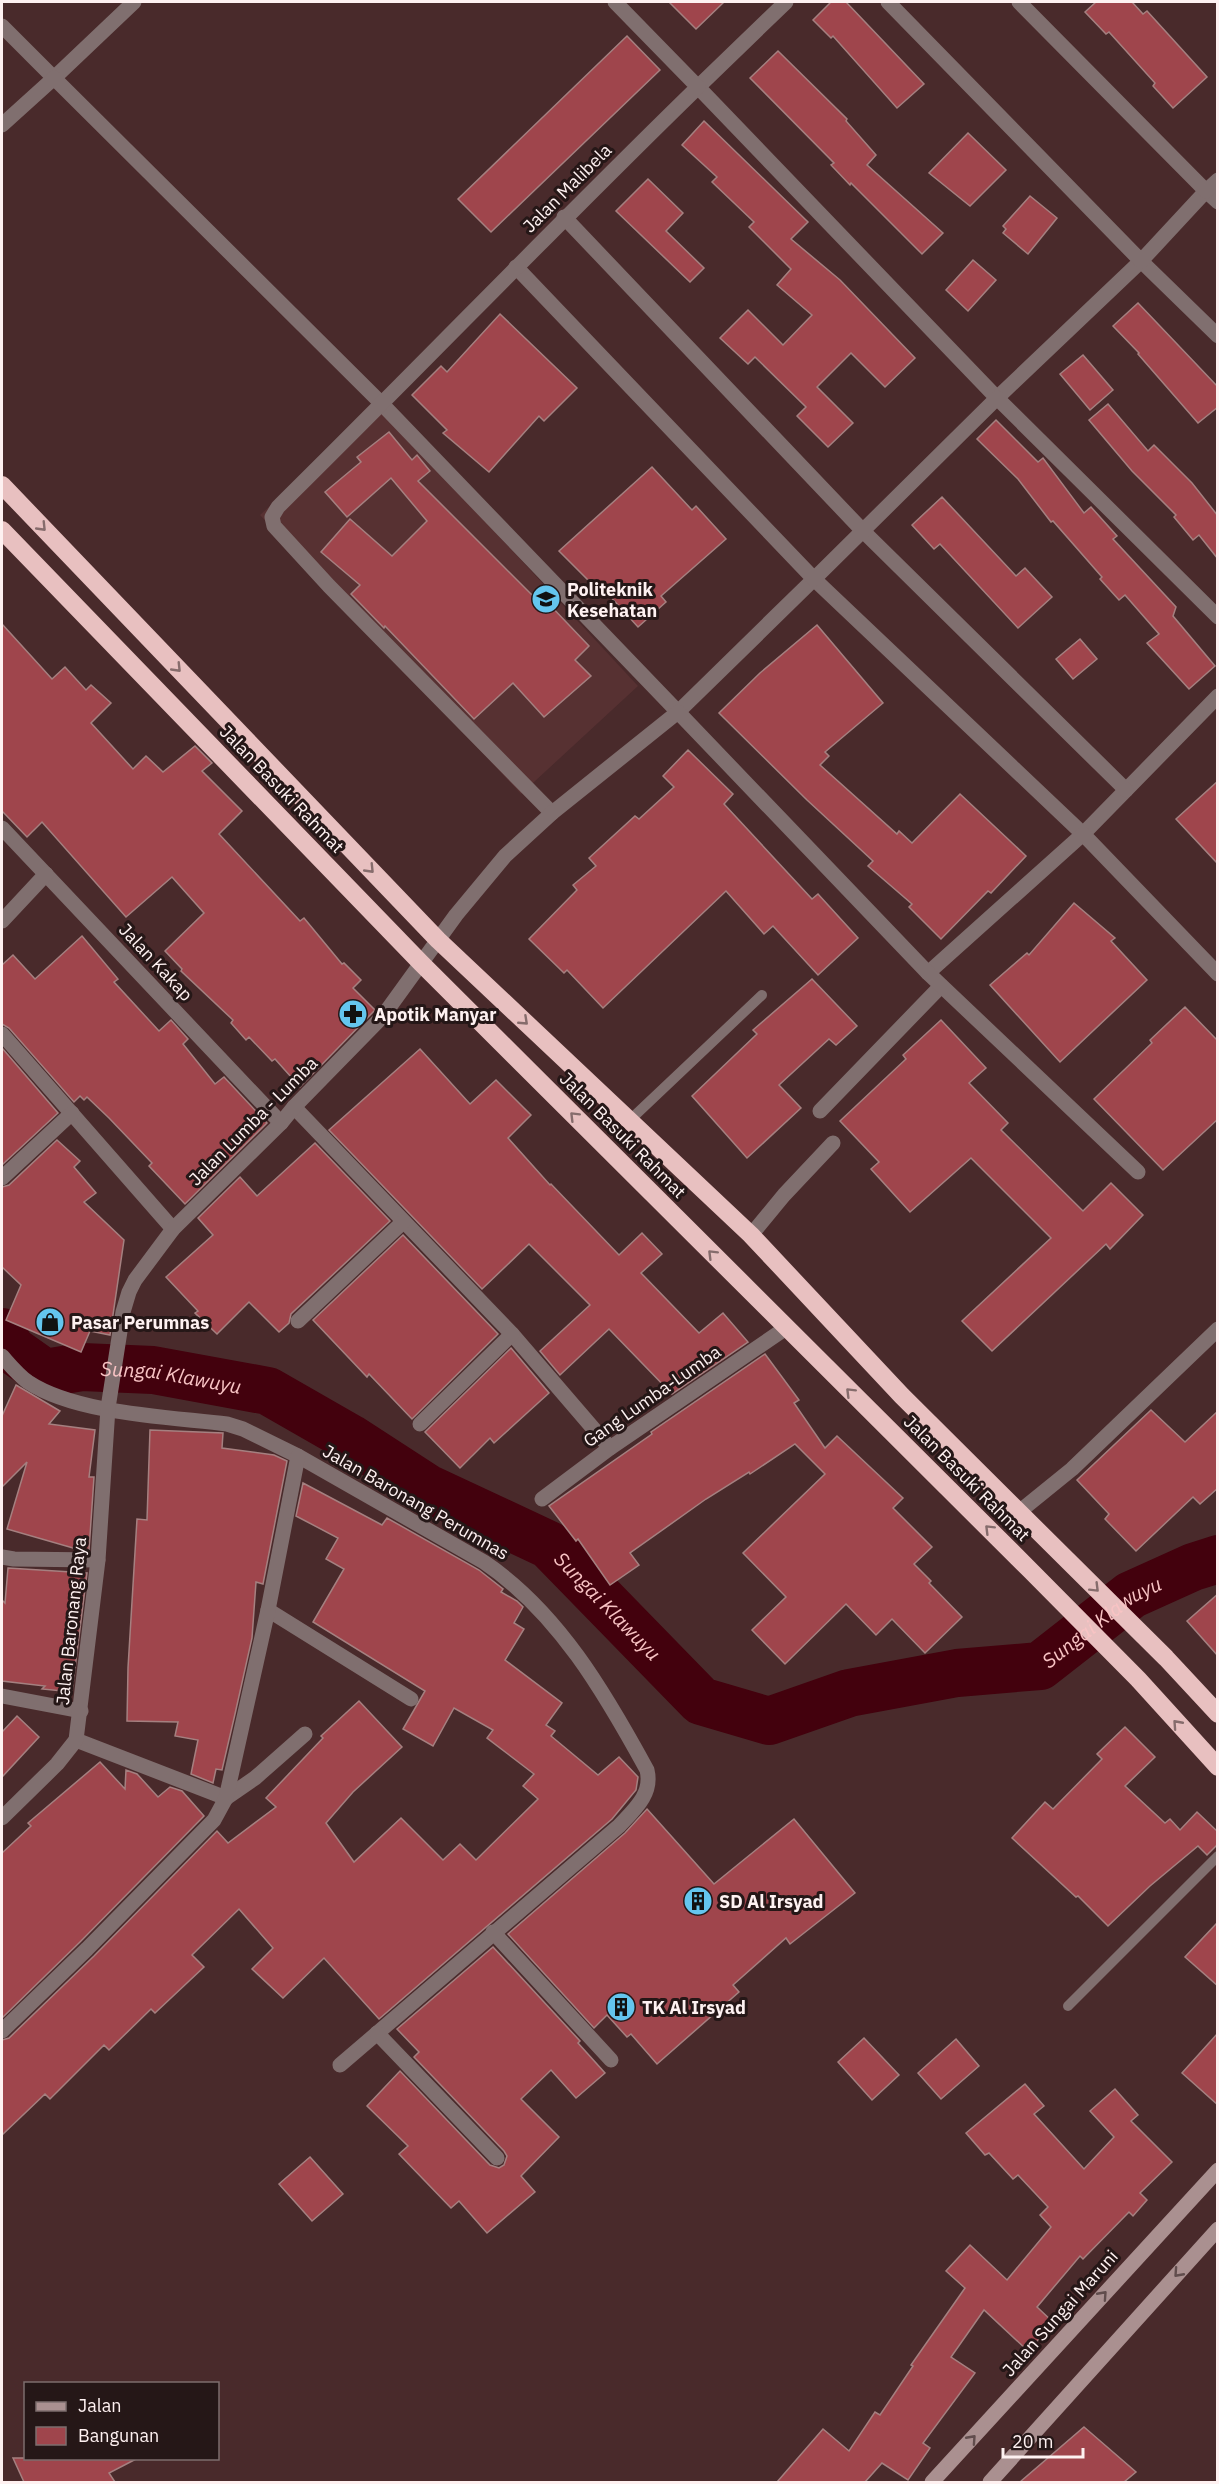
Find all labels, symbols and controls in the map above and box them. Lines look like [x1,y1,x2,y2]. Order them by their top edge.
street label: Jalan Malibela [518,139,616,237]
one-way arrow [35,521,46,531]
place label: Politeknik Kesehatan [567,578,657,622]
school or university icon: Politeknik Kesehatan [530,583,562,615]
one-way arrow [169,661,180,672]
street label: Jalan Basuki Rahmat [215,720,349,858]
one-way arrow [363,863,374,873]
street label: Jalan Kakap [114,918,198,1006]
pharmacy icon: Apotik Manyar [337,998,369,1030]
place label: Apotik Manyar [374,1003,496,1026]
one-way arrow [517,1013,528,1024]
street label: Jalan Lumba - Lumba [184,1051,323,1190]
street label: Jalan Basuki Rahmat [555,1067,691,1203]
one-way arrow [570,1113,581,1124]
one-way arrow [708,1251,719,1262]
shop icon: Pasar Perumnas [34,1306,66,1338]
place label: Pasar Perumnas [71,1311,209,1334]
street label: Gang Lumba-Lumba [579,1340,726,1452]
water label: Sungai Klawuyu [100,1354,244,1399]
one-way arrow [846,1388,857,1398]
street label: Jalan Basuki Rahmat [899,1410,1035,1546]
street label: Jalan Baronang Perumnas [319,1439,513,1565]
one-way arrow [985,1525,996,1536]
street label: Jalan Baronang Raya [51,1536,91,1706]
water label: Sungai Klawuyu [549,1545,667,1666]
water label: Sungai Klawuyu [1036,1570,1165,1674]
one-way arrow [1088,1580,1099,1591]
one-way arrow [1173,1721,1184,1731]
building icon: SD Al Irsyad [682,1885,714,1917]
place label: SD Al Irsyad [719,1890,824,1913]
building icon: TK Al Irsyad [605,1991,637,2023]
place label: TK Al Irsyad [642,1996,746,2019]
street label: Jalan Sungai Maruni [997,2245,1123,2381]
one-way arrow [1174,2266,1185,2276]
one-way arrow [1096,2292,1107,2302]
legend [24,2382,219,2460]
text: Jalan [78,2394,122,2417]
scale bar [1003,2421,1082,2459]
text: Bangunan [78,2424,159,2447]
text: 20 m [1012,2430,1054,2453]
one-way arrow [965,2436,976,2446]

